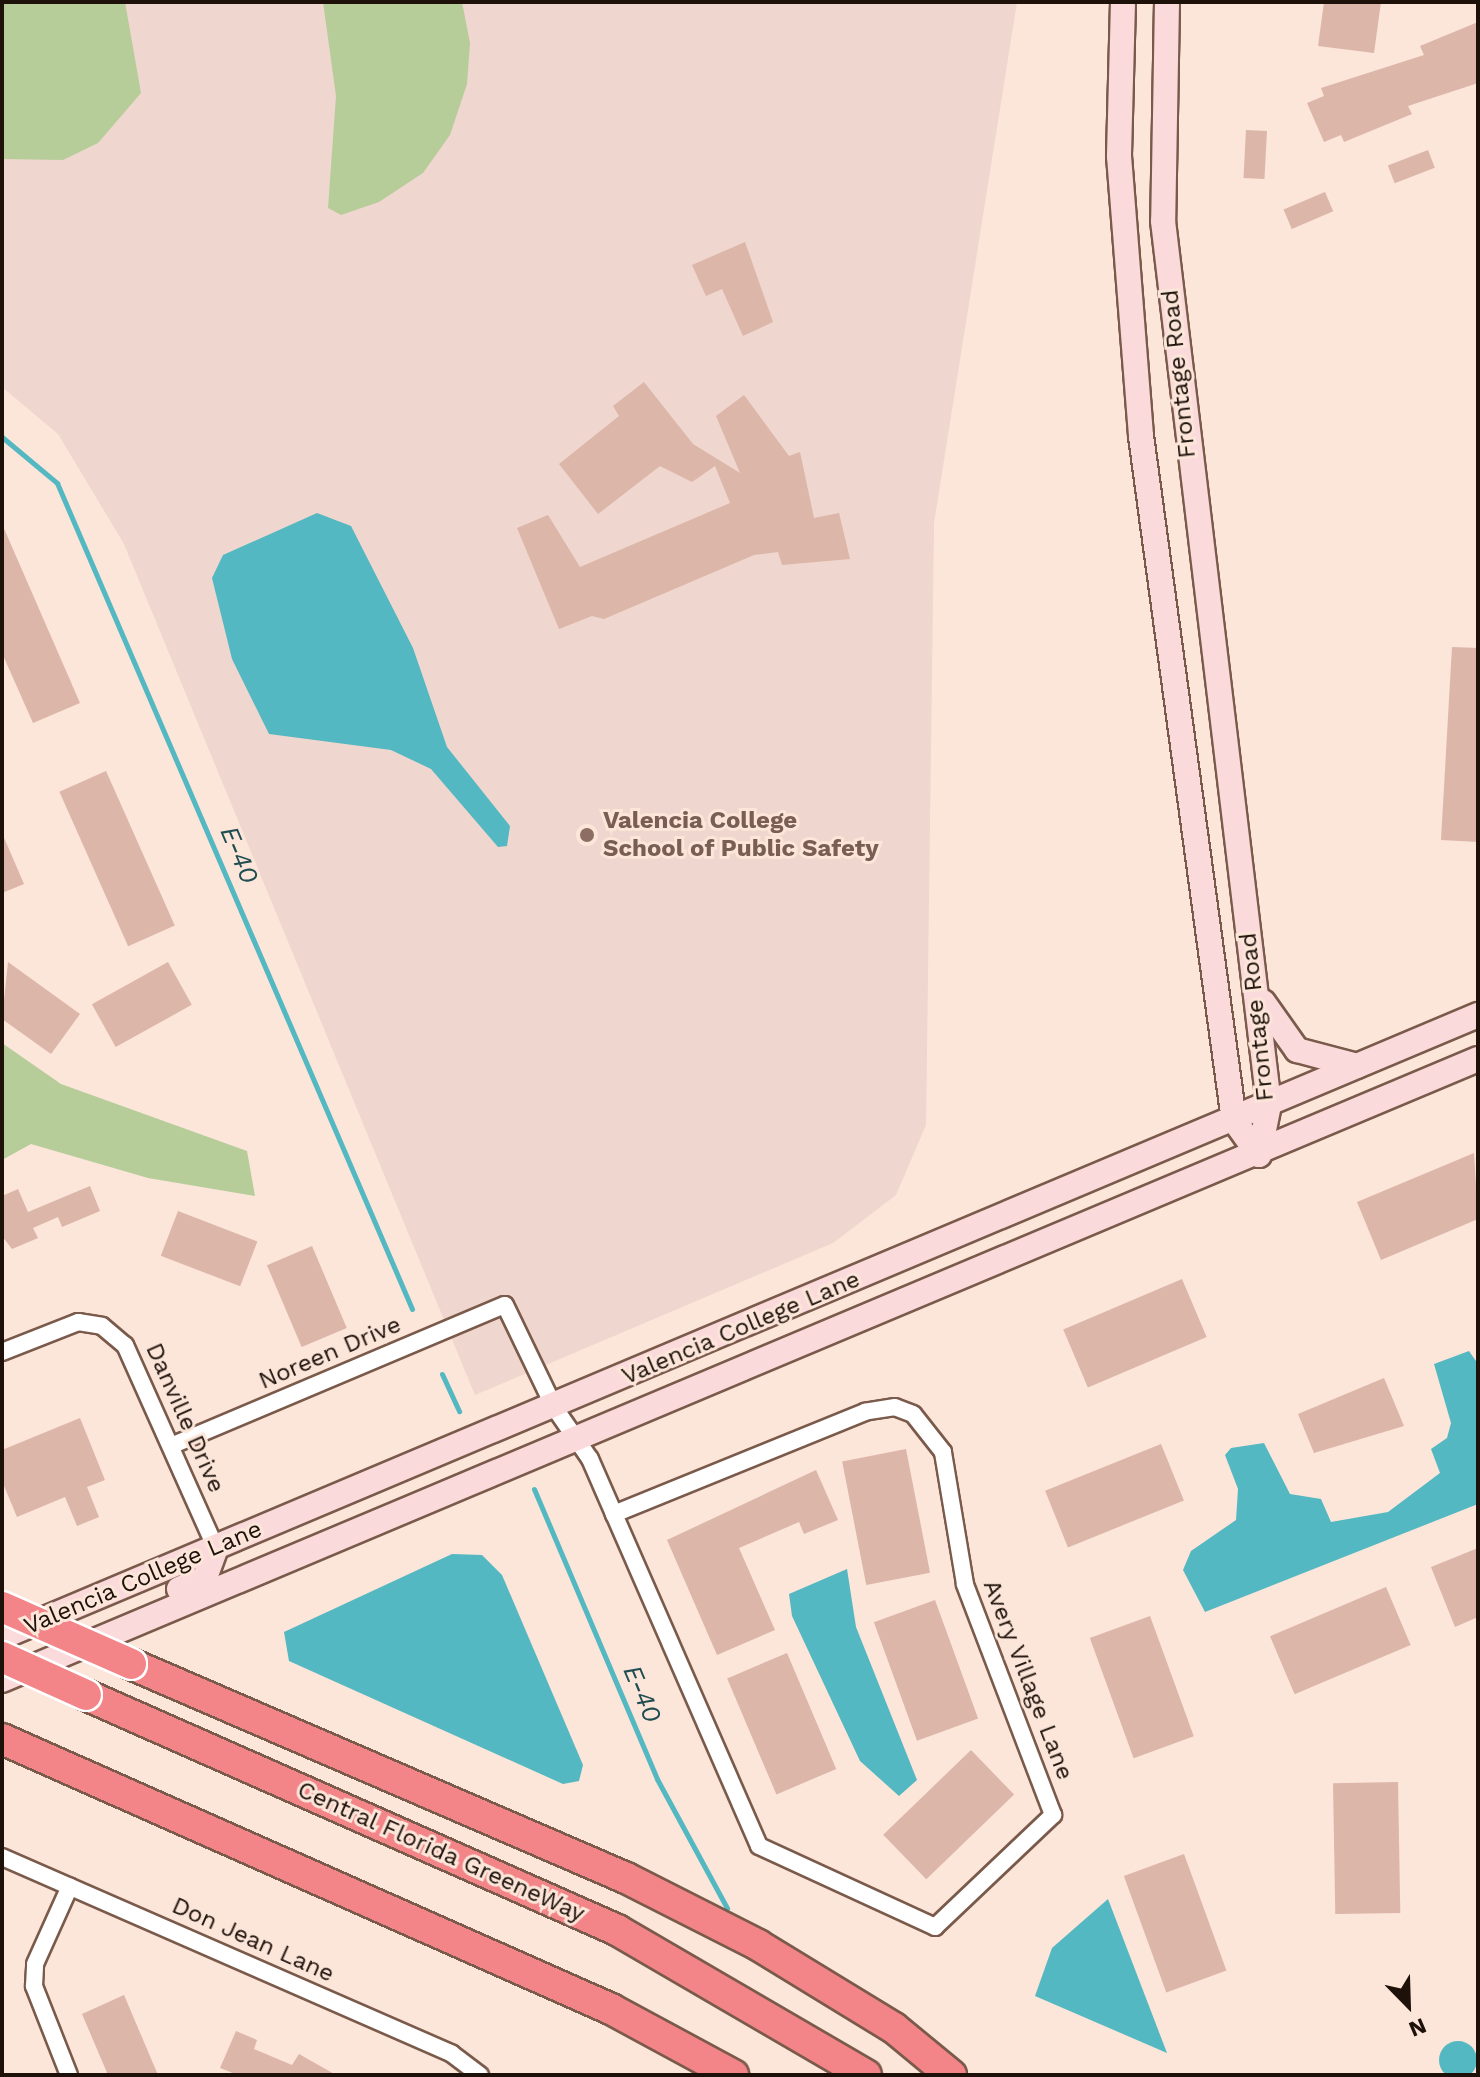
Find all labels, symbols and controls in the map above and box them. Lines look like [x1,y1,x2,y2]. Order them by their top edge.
street label: Frontage Road [1156,288,1202,460]
place label: Valencia College School of Public Safety [603,807,880,863]
water label: E-40 [213,822,265,888]
marker: Valencia College School of Public Safety [578,826,596,844]
street label: Frontage Road [1234,931,1280,1103]
street label: Valencia College Lane [617,1265,865,1391]
street label: Noreen Drive [255,1310,405,1396]
street label: Danville Drive [139,1339,231,1497]
street label: Valencia College Lane [19,1515,267,1641]
street label: Avery Village Lane [976,1575,1080,1785]
water label: E-40 [616,1661,668,1727]
street label: Central Florida GreeneWay [292,1775,590,1929]
street label: Don Jean Lane [167,1891,339,1989]
north arrow [1368,1965,1448,2045]
text: N [1405,2013,1430,2042]

